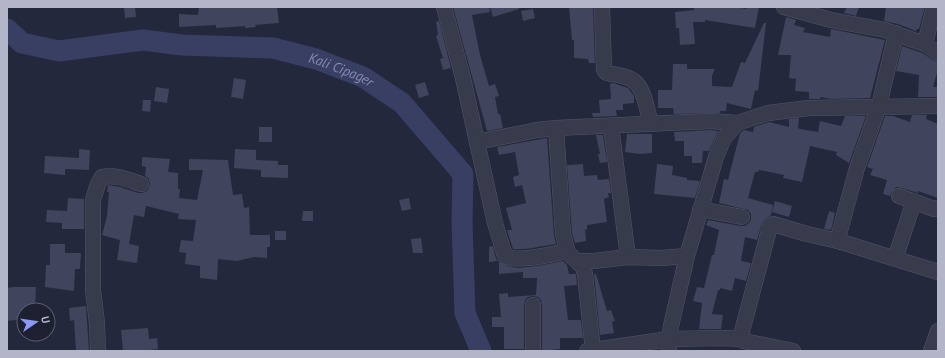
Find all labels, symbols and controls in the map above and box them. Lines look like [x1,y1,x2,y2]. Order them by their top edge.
water label: Kali Cipager [307,48,378,91]
north arrow [16,302,56,342]
text: U [38,315,53,325]

